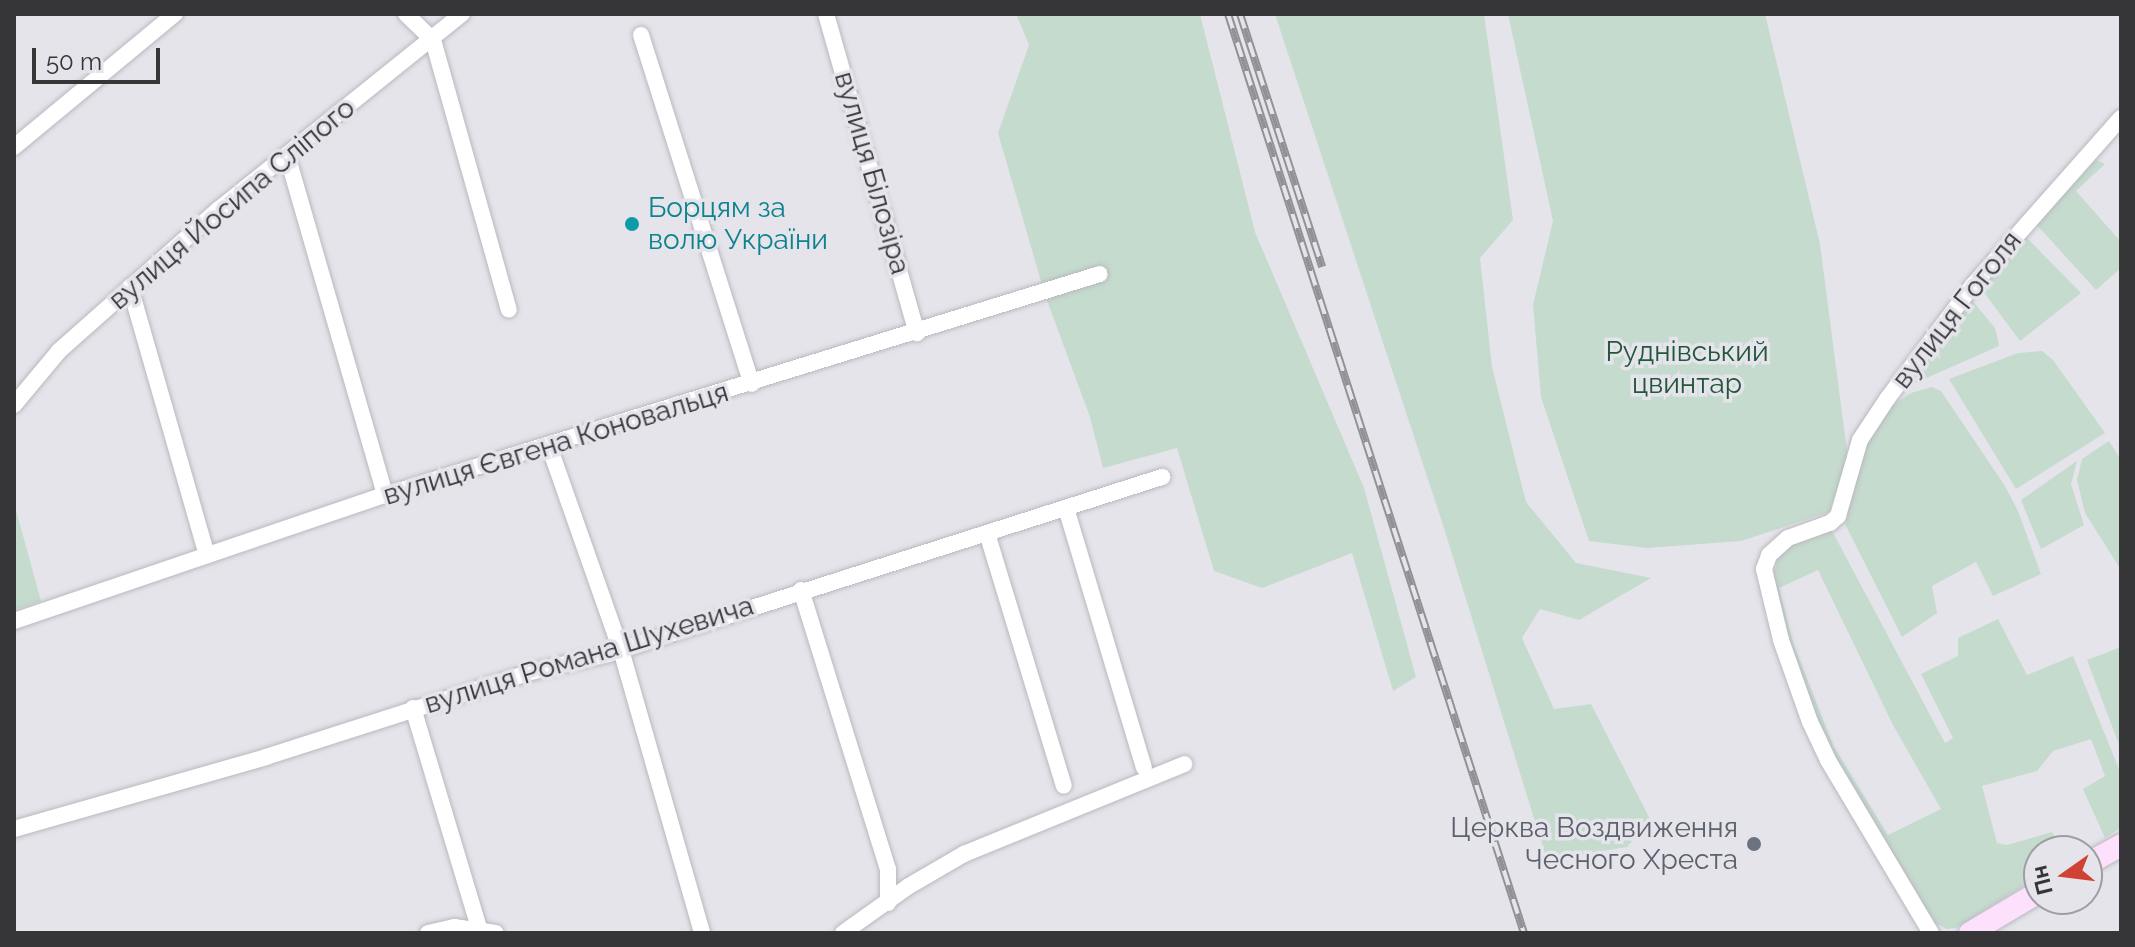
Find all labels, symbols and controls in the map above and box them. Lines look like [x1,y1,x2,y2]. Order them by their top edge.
scale bar [36,32,164,82]
text: 50 m [46,47,102,76]
street label: вулиця Білозіра [827,68,917,278]
street label: вулиця Йосипа Сліпого [102,91,362,317]
place label: Борцям за волю України [648,191,828,257]
marker: Борцям за волю України [623,215,641,233]
street label: вулиця Гоголя [1885,225,2029,395]
park label: Руднівський цвинтар [1605,335,1769,401]
street label: вулиця Євгена Коновальця [379,375,733,513]
street label: вулиця Романа Шухевича [421,589,757,721]
place label: Церква Воздвиження Чесного Хреста [1450,811,1738,877]
marker: Церква Воздвиження Чесного Хреста [1745,835,1763,853]
north arrow [2023,835,2103,915]
text: Пн [2026,863,2058,898]

